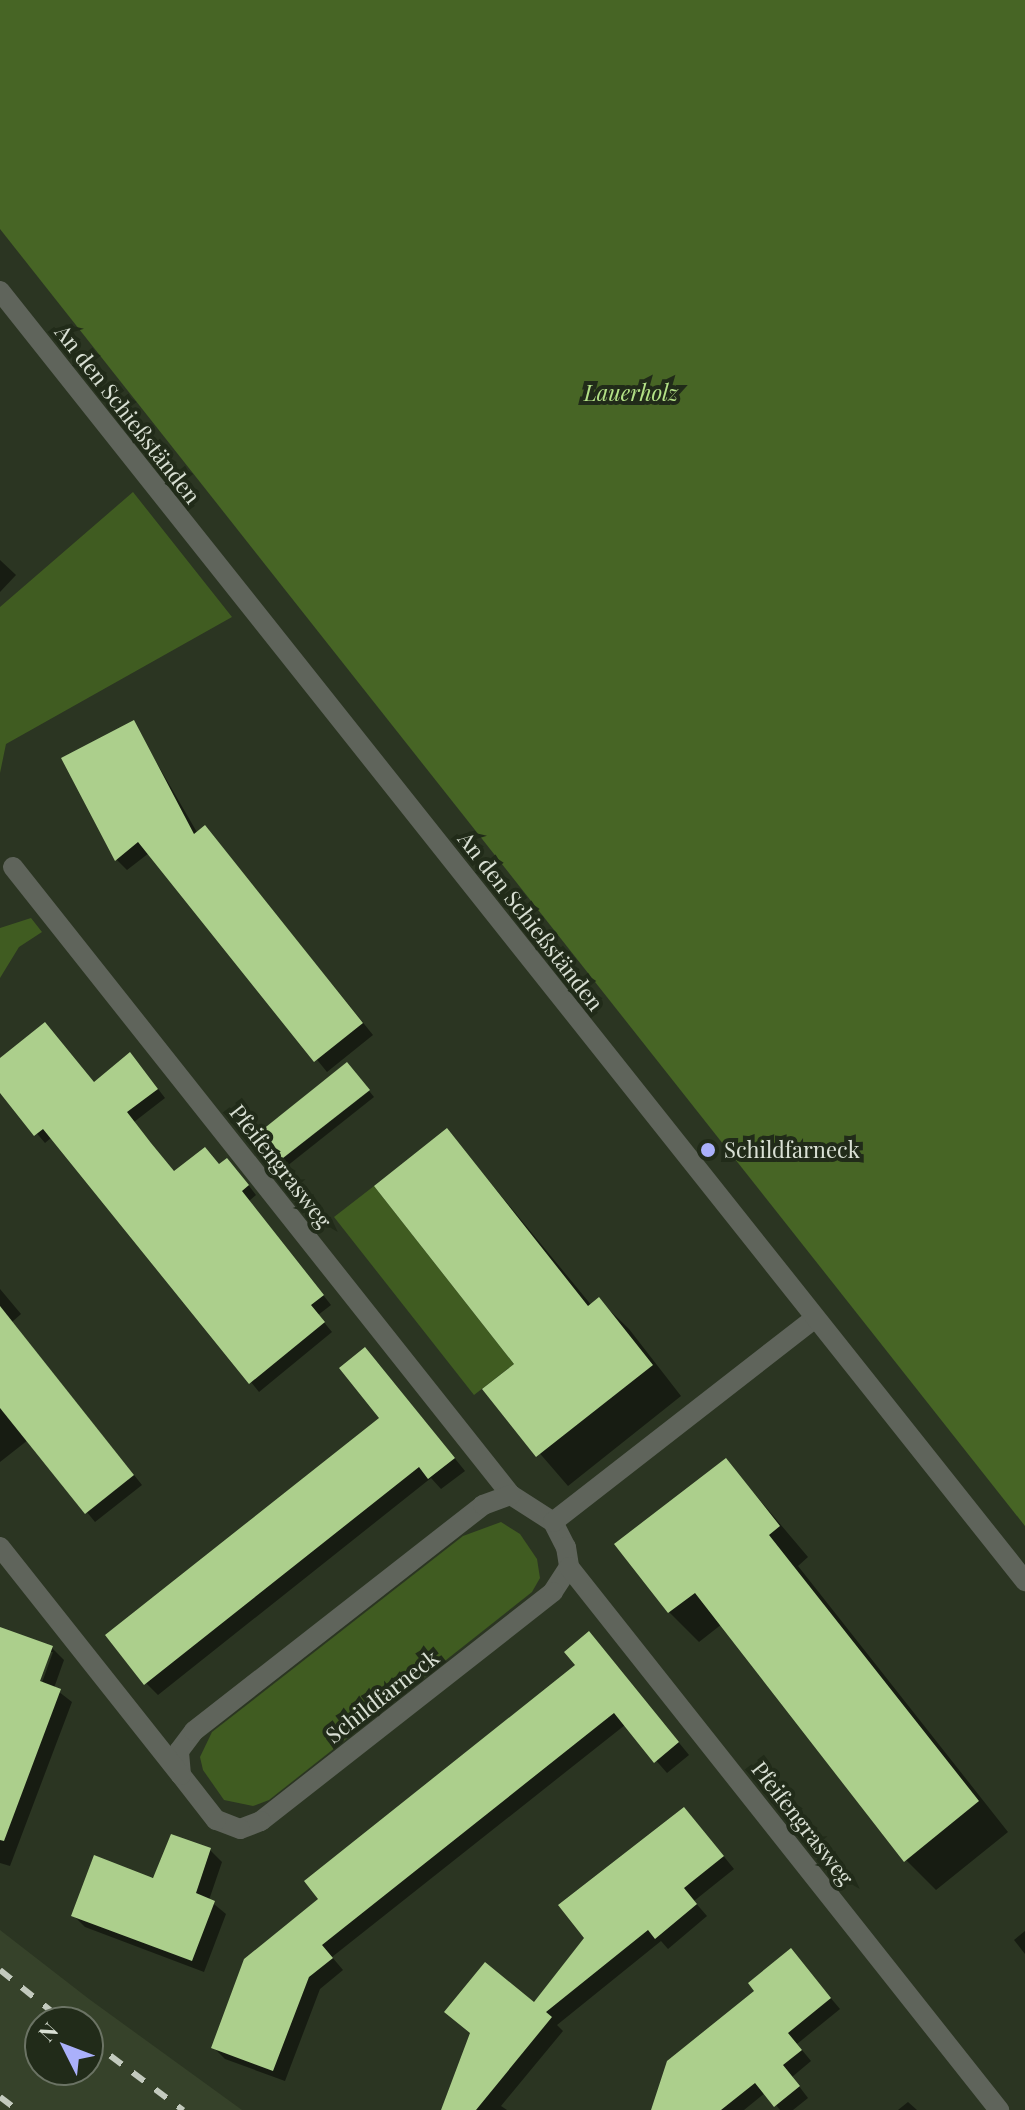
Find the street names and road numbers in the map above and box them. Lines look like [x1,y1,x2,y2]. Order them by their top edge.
street label: An den Schießständen [50,319,206,509]
street label: An den Schießständen [453,826,609,1016]
street label: Pfeifengrasweg [225,1099,337,1233]
street label: Schildfarneck [320,1644,444,1748]
street label: Pfeifengrasweg [747,1756,859,1890]

